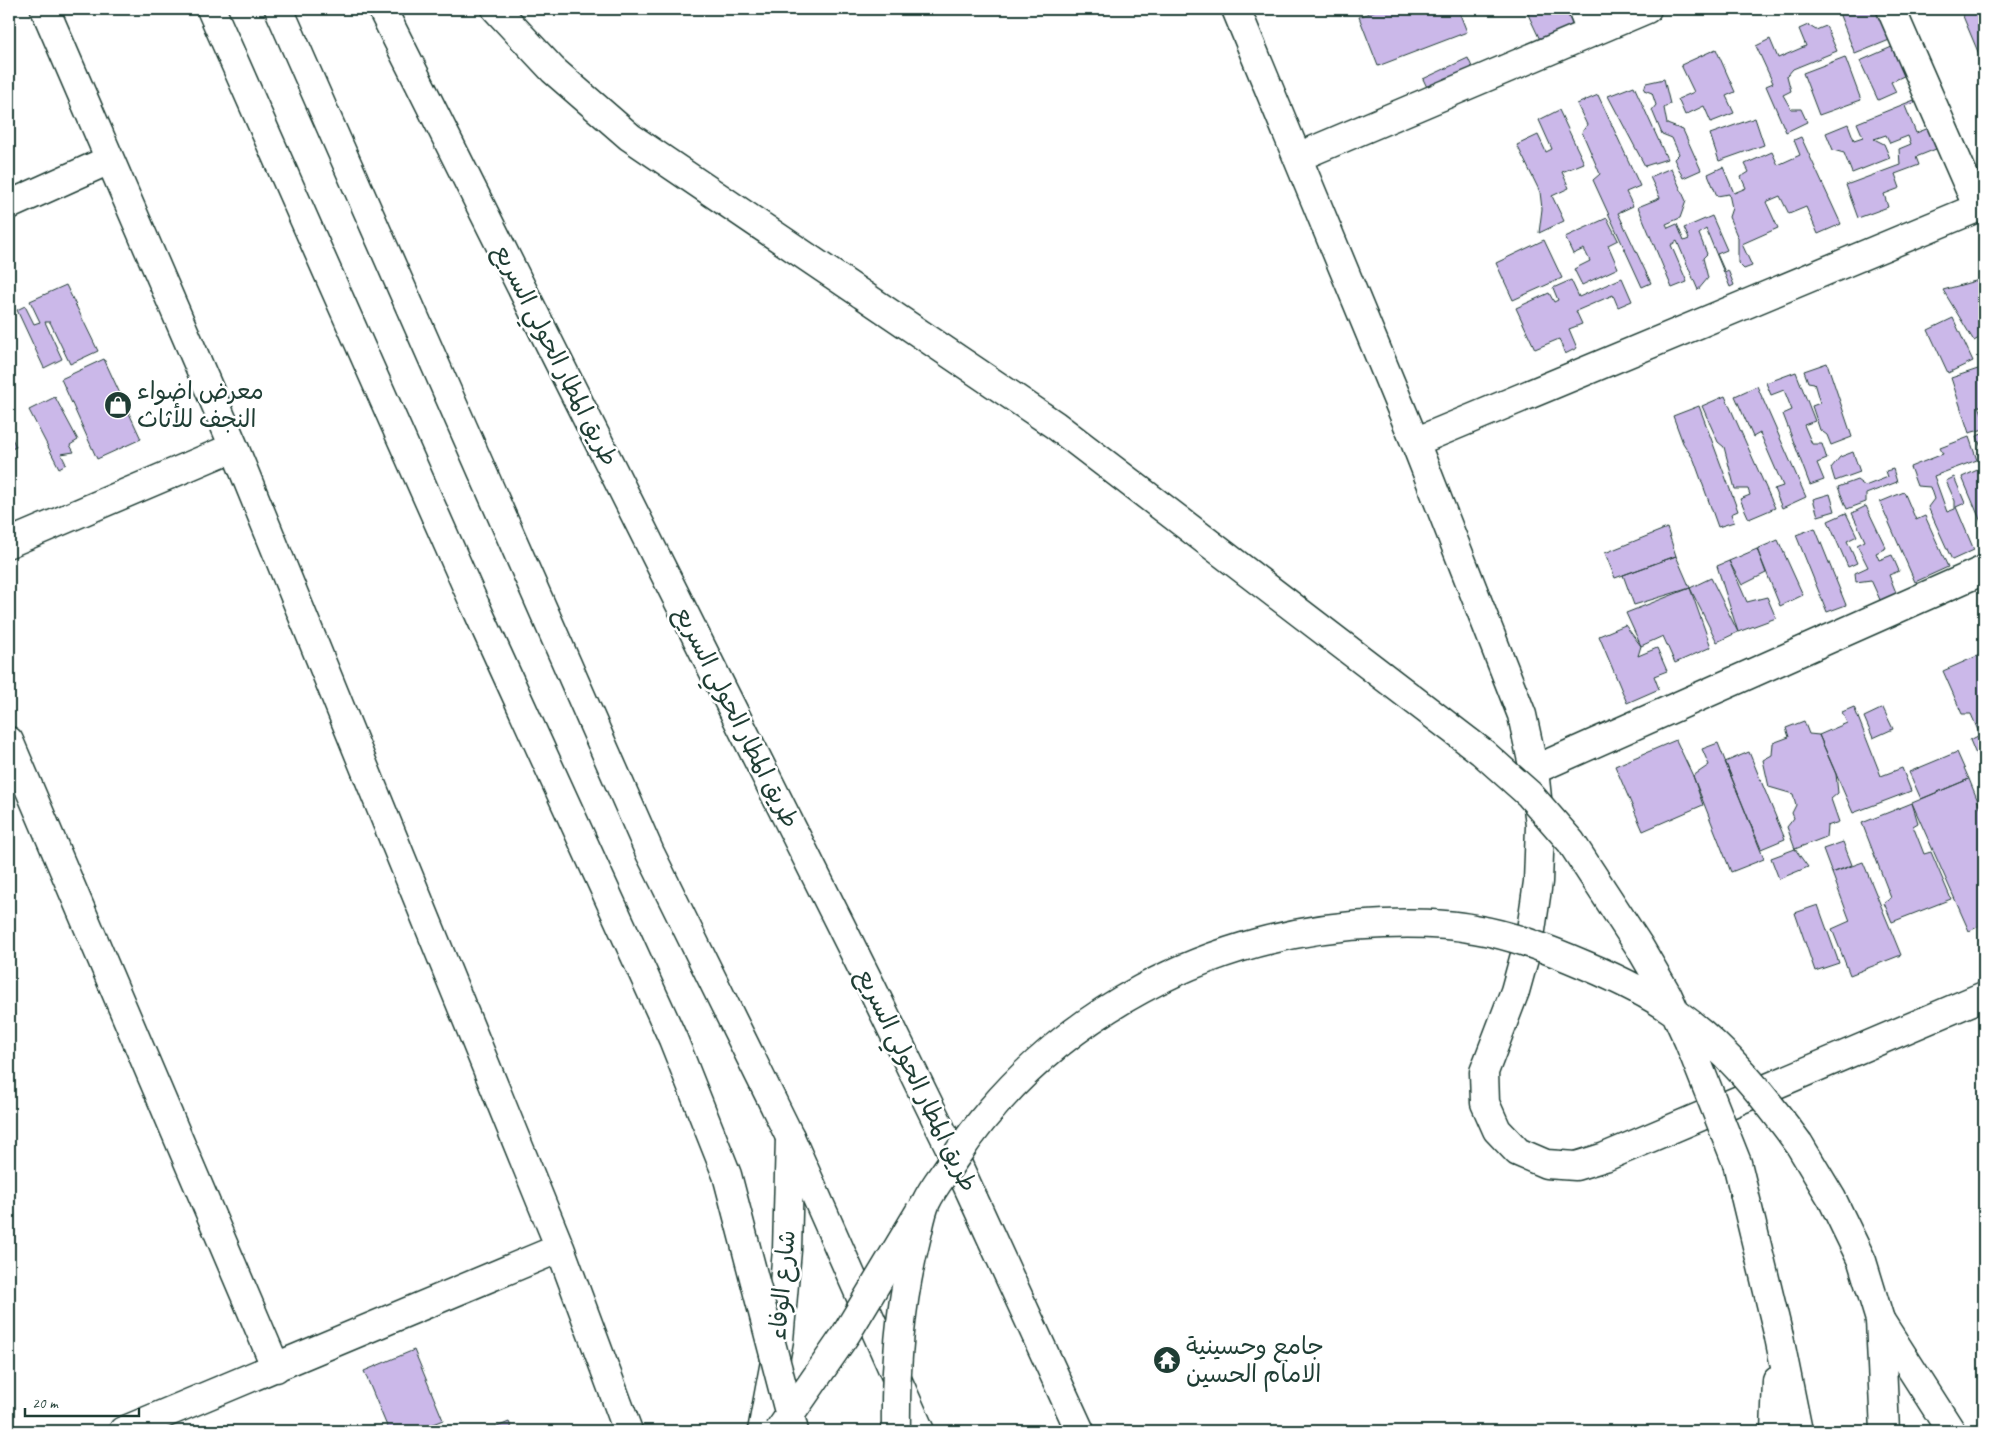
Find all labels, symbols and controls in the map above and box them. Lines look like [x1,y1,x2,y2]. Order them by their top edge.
street label: طريق المطار الحولي السريع [482,239,625,474]
place label: معرض اضواء النجف للأثاث [137,376,264,434]
shop icon: معرض اضواء النجف للأثاث [103,390,133,420]
street label: طريق المطار الحولي السريع [663,601,806,836]
street label: طريق المطار الحولي السريع [844,963,984,1199]
street label: شارع الوفاء [762,1229,804,1341]
place label: جامع وحسينية الامام الحسين [1186,1331,1324,1392]
temple icon: جامع وحسينية الامام الحسين [1152,1345,1182,1375]
scale bar [25,1385,139,1417]
text: 20 m [32,1394,59,1413]

